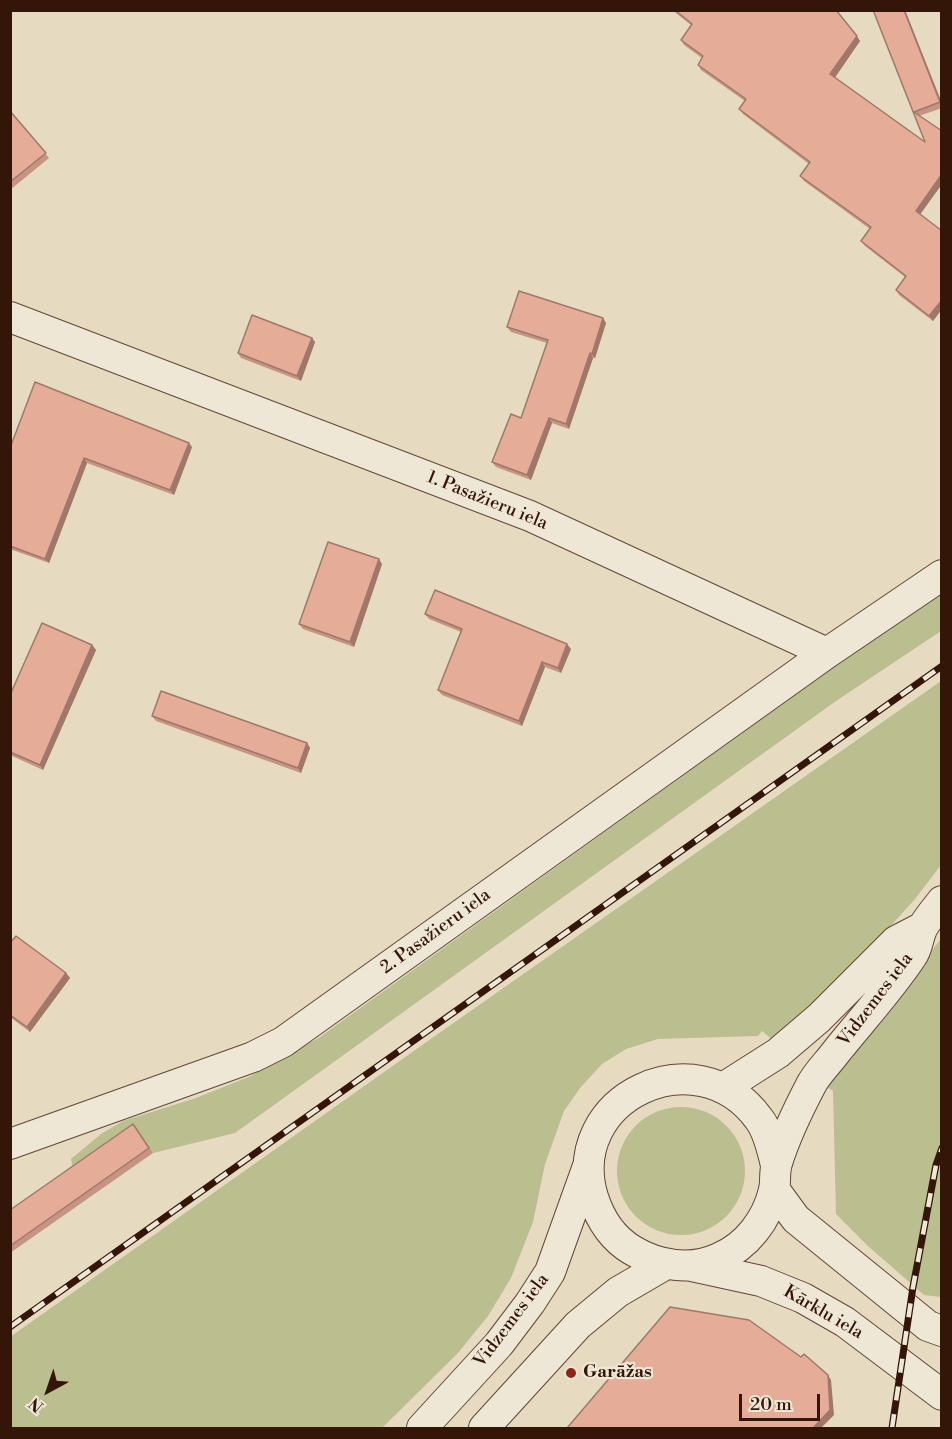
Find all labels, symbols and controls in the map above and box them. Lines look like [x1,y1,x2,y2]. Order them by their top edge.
street label: 1. Pasažieru iela [423,467,551,535]
street label: 2. Pasažieru iela [377,885,495,979]
street label: Vidzemes iela [834,949,918,1051]
street label: Vidzemes iela [470,1270,554,1372]
street label: Kārklu iela [779,1281,867,1345]
north arrow [18,1361,78,1421]
place label: Garāžas [583,1362,652,1384]
marker: Garāžas [564,1366,578,1380]
scale bar [742,1382,823,1420]
text: N [25,1393,48,1417]
text: 20 m [750,1393,792,1416]

